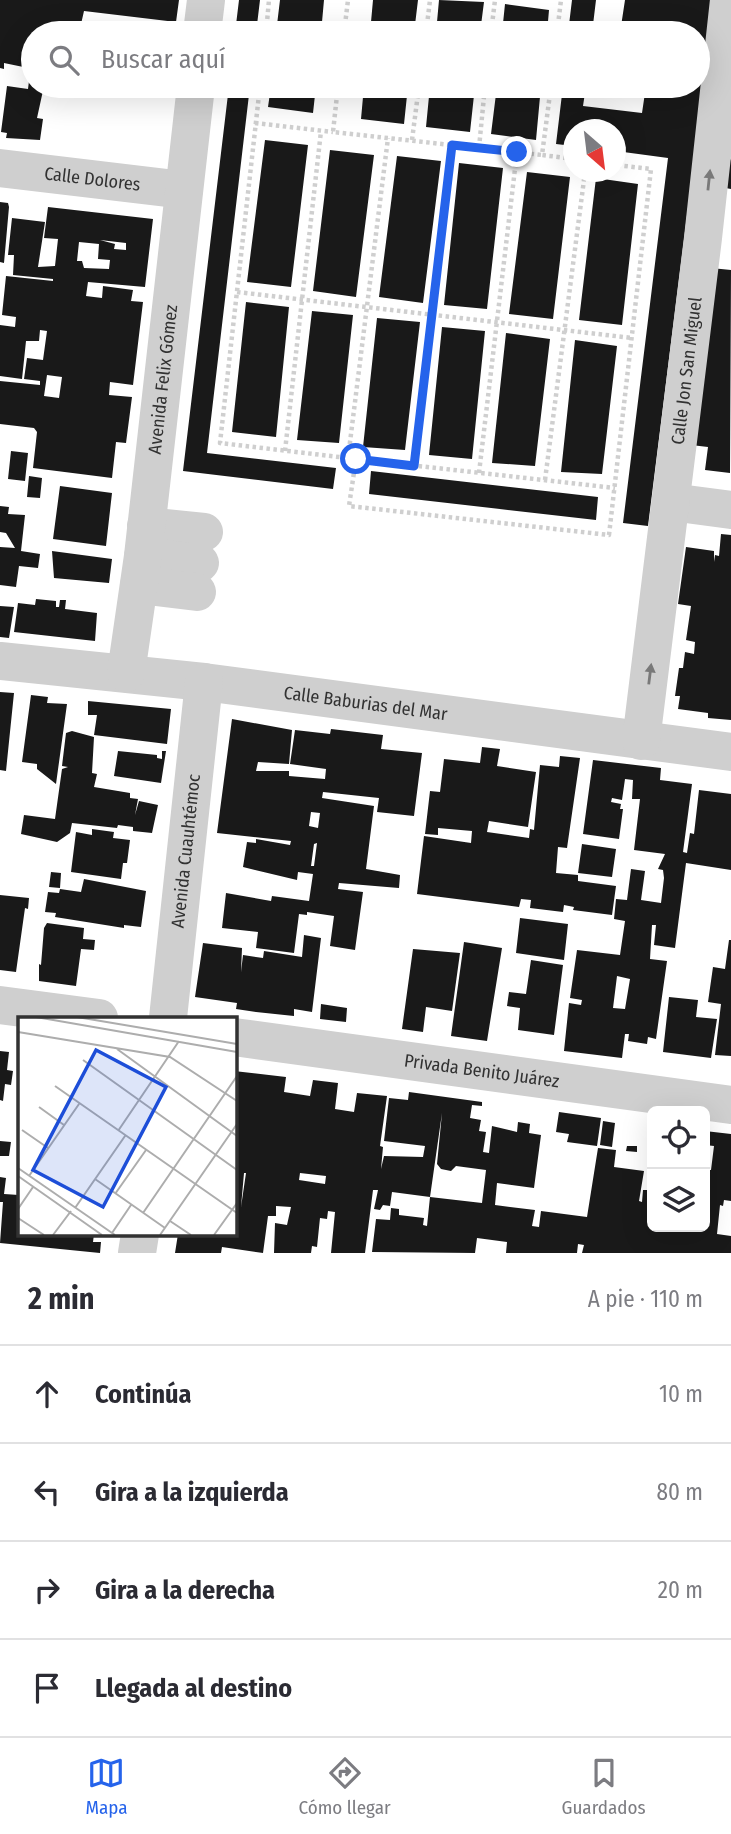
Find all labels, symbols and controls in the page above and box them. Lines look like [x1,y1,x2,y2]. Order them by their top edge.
search box [21,21,710,98]
icon: search [45,41,83,79]
text: Buscar aquí [101,44,226,75]
north arrow [563,119,626,182]
route end [501,136,532,167]
street label: Calle Dolores [43,162,142,196]
one-way arrow [704,169,715,191]
street label: Calle Jon San Miguel [667,296,707,446]
street label: Avenida Felix Gómez [144,303,182,455]
route start [340,443,371,474]
one-way arrow [644,663,655,685]
street label: Calle Baburias del Mar [282,682,449,725]
street label: Avenida Cuauhtémoc [167,773,205,929]
inset map [18,1017,236,1236]
street label: Privada Benito Juárez [403,1049,561,1092]
map controls [647,1106,710,1232]
button: locate [647,1106,710,1169]
button: layers [647,1169,710,1232]
text: 2 min [28,1281,95,1317]
text: A pie · 110 m [588,1285,703,1313]
icon: ahead [28,1375,66,1413]
text: Continúa [95,1379,192,1410]
text: 10 m [659,1380,703,1408]
icon: left [28,1473,66,1511]
text: Gira a la izquierda [95,1477,289,1508]
text: 80 m [656,1478,703,1506]
icon: right [28,1571,66,1609]
text: Gira a la derecha [95,1575,275,1606]
text: 20 m [658,1576,703,1604]
icon: arrive [28,1669,66,1707]
text: Llegada al destino [95,1673,292,1704]
tab: Mapa [85,1754,128,1819]
tab: Cómo llegar [298,1754,391,1819]
tab: Guardados [562,1754,646,1819]

